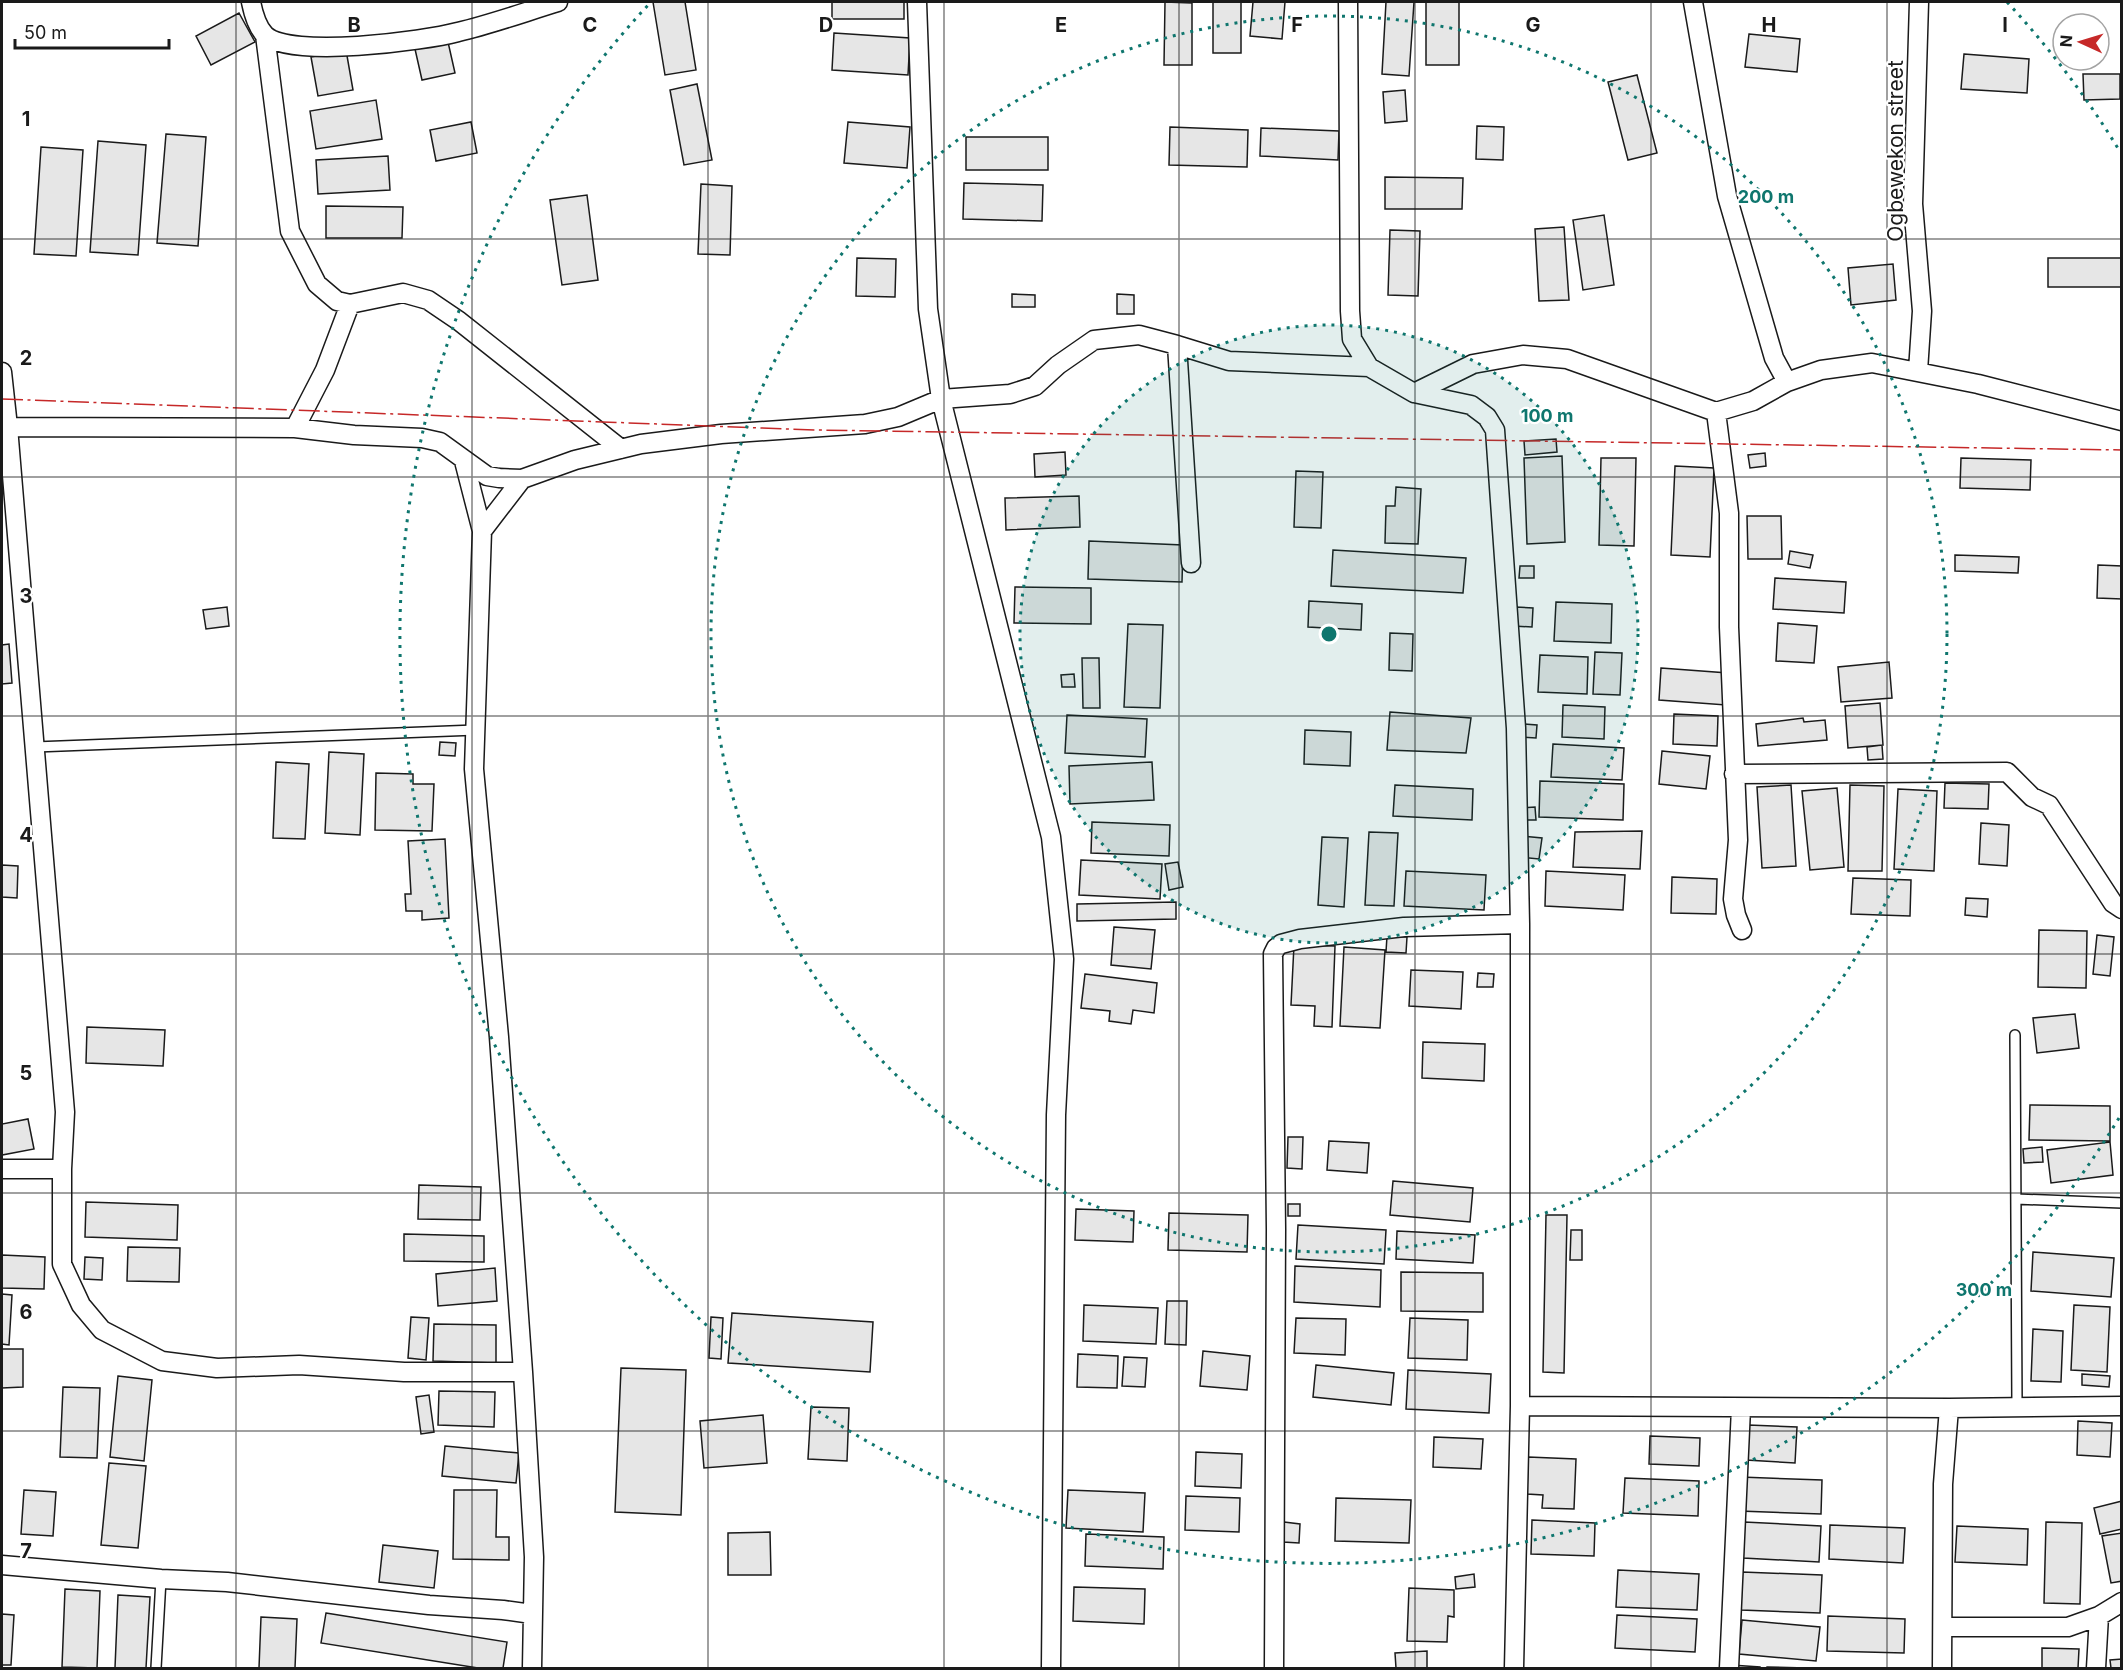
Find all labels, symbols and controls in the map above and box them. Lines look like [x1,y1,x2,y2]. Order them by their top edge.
scale bar [15,12,170,50]
north arrow [2051,12,2111,72]
text: B [347,13,361,37]
text: C [583,13,597,37]
text: D [819,13,833,37]
text: E [1055,13,1067,37]
text: F [1291,13,1303,37]
text: G [1525,13,1541,37]
text: H [1762,13,1776,37]
text: I [2002,13,2008,37]
text: 50 m [24,22,67,43]
text: N [2056,34,2076,48]
street label: Ogbewekon street [1883,60,1908,242]
text: 1 [22,107,30,131]
text: 200 m [1738,186,1794,207]
text: 2 [20,346,32,370]
text: 100 m [1521,405,1573,426]
text: 3 [20,584,32,608]
centre of rings [1319,624,1339,644]
text: 4 [19,823,33,847]
text: 5 [20,1061,32,1085]
text: 300 m [1956,1279,2012,1300]
text: 6 [20,1300,33,1324]
text: 7 [20,1539,32,1563]

